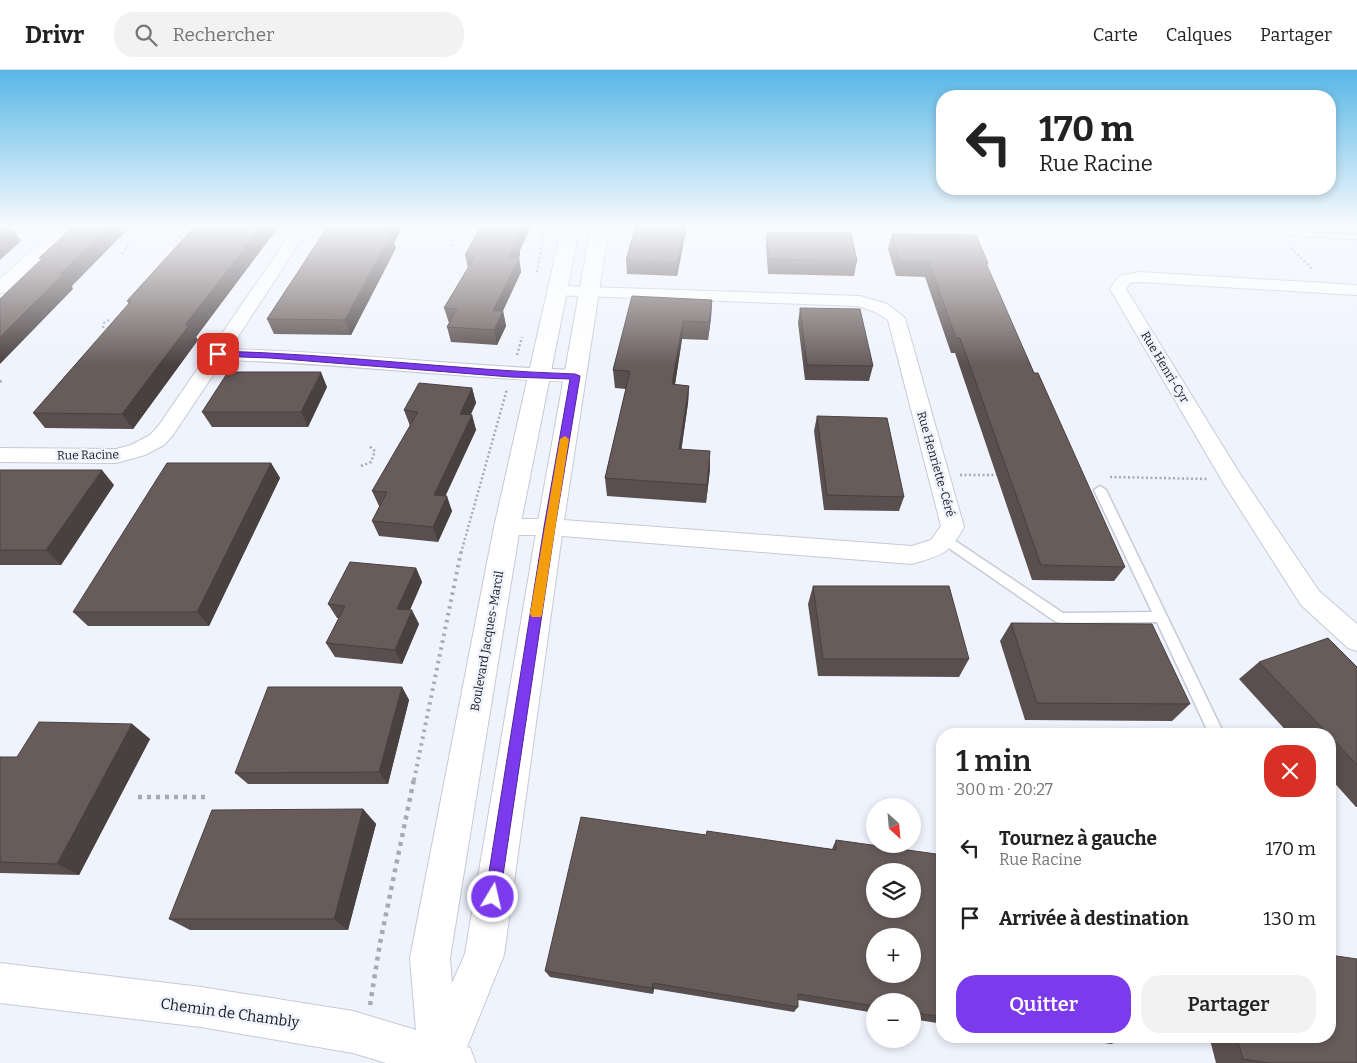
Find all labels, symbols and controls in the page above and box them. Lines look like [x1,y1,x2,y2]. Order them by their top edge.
search box [114,12,464,57]
text: Drivr [25,21,84,49]
icon: search [132,21,160,49]
text: Rechercher [172,23,274,46]
text: Carte [1093,24,1138,46]
text: Calques [1166,24,1232,46]
text: Partager [1260,24,1332,46]
text: 170 m [1039,108,1134,150]
icon: left [956,110,1021,175]
text: Rue Racine [1039,150,1153,177]
street label: Rue Henri-Cyr [1138,329,1192,406]
pin [197,333,239,375]
icon: arrive [204,340,232,368]
street label: Rue Henriette-Céré [914,410,958,518]
street label: Rue Racine [57,447,119,463]
street label: Boulevard Jacques-Marcil [468,569,506,712]
text: 1 min [956,743,1031,779]
button: close [1264,745,1316,797]
text: 300 m · 20:27 [956,780,1053,799]
north arrow [866,798,921,852]
map controls [866,798,921,1048]
text: Tournez à gauche [999,827,1157,850]
icon: left [956,834,984,862]
text: 170 m [1265,837,1316,860]
text: Rue Racine [999,850,1082,869]
button: layers [866,863,921,918]
position arrow [466,870,518,922]
icon: arrive [956,904,984,932]
text: Arrivée à destination [999,907,1189,930]
text: 130 m [1263,907,1316,930]
button: + [866,928,921,983]
button: Quitter [956,975,1131,1033]
button: Partager [1141,975,1316,1033]
button: − [866,993,921,1048]
street label: Chemin de Chambly [159,994,301,1032]

